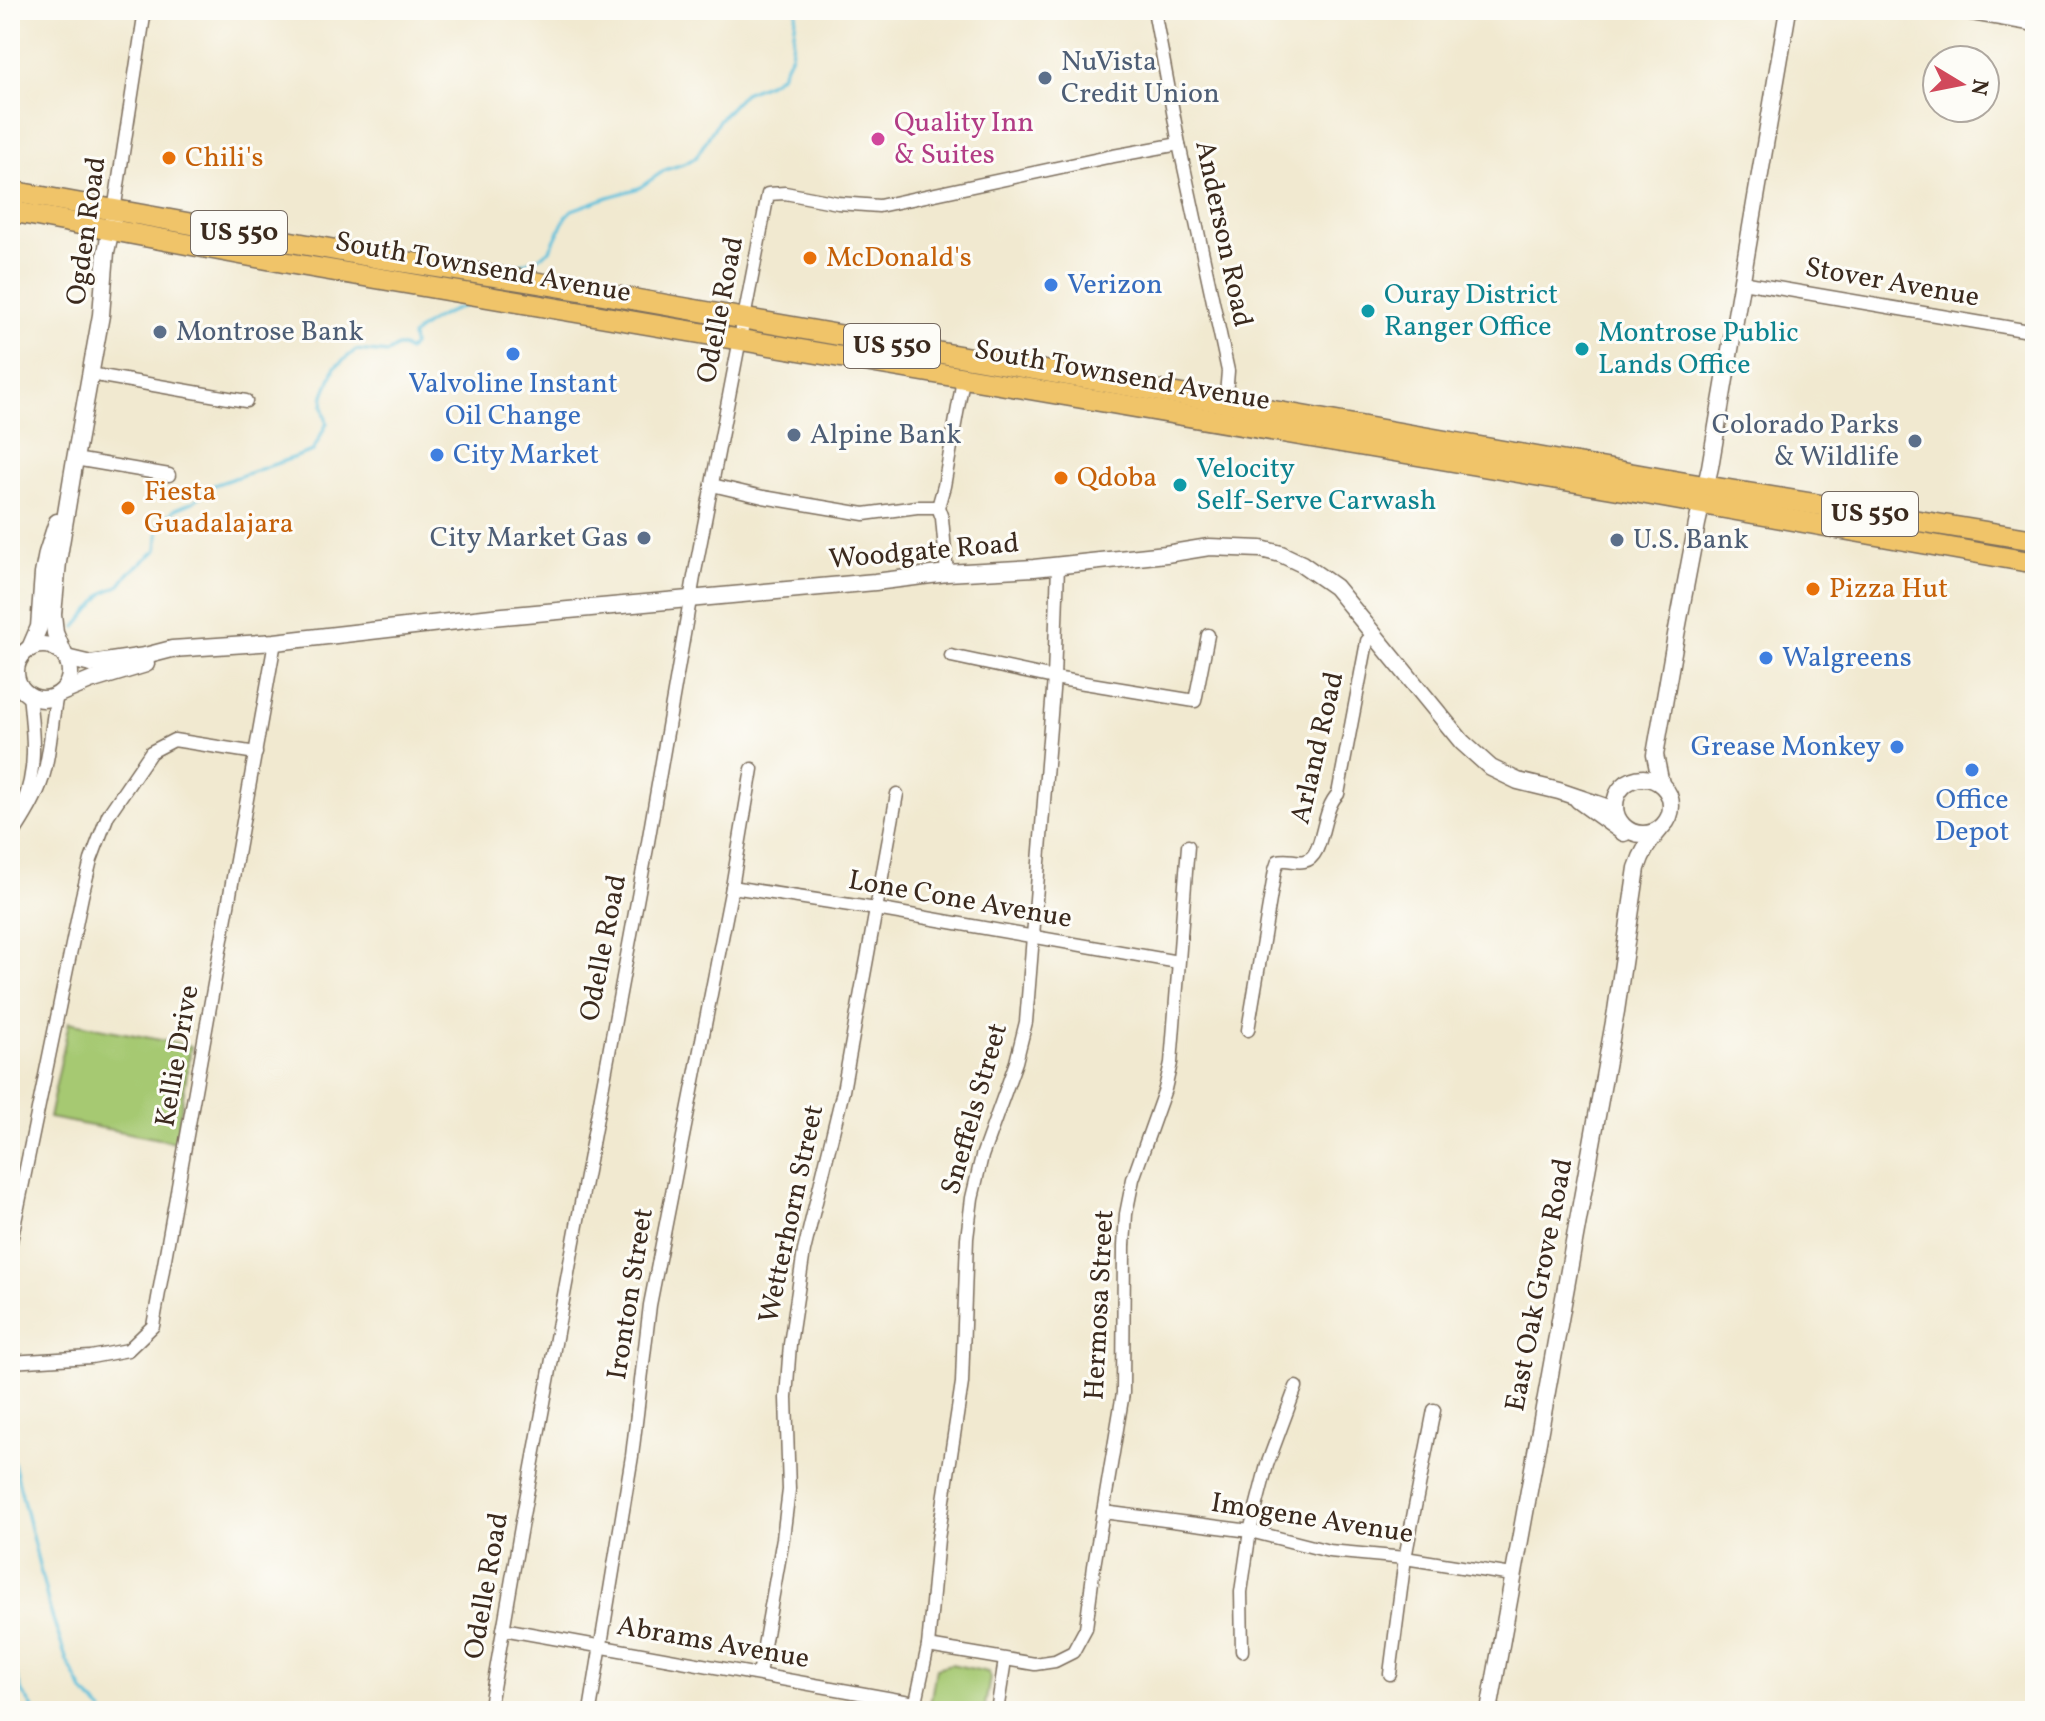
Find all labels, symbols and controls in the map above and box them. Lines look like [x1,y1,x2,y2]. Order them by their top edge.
place label: NuVista Credit Union [1061,43,1220,114]
north arrow [1921,44,2001,124]
marker: NuVista Credit Union [1036,69,1054,87]
text: N [1962,76,1995,98]
place label: Quality Inn & Suites [894,104,1034,175]
marker: Quality Inn & Suites [869,130,887,148]
street label: Anderson Road [1184,137,1262,331]
place label: Chili's [185,139,264,178]
marker: Chili's [160,149,178,167]
street label: Ogden Road [57,154,117,308]
road number: US 550 [191,211,287,255]
street label: South Townsend Avenue [332,223,634,313]
street label: Odelle Road [688,233,754,387]
place label: McDonald's [826,239,972,278]
street label: Stover Avenue [1802,248,1982,318]
marker: McDonald's [801,249,819,267]
place label: Verizon [1067,266,1163,305]
marker: Verizon [1042,276,1060,294]
place label: Ouray District Ranger Office [1384,276,1558,347]
marker: Ouray District Ranger Office [1359,302,1377,320]
place label: Montrose Bank [176,313,364,352]
place label: Montrose Public Lands Office [1598,314,1799,385]
marker: Montrose Bank [151,323,169,341]
road number: US 550 [844,324,940,368]
street label: South Townsend Avenue [971,331,1273,421]
marker: Montrose Public Lands Office [1573,340,1591,358]
marker: Valvoline Instant Oil Change [504,345,522,363]
place label: Valvoline Instant Oil Change [408,365,618,436]
place label: Colorado Parks & Wildlife [1712,406,1899,477]
place label: Alpine Bank [810,416,962,455]
marker: Alpine Bank [785,426,803,444]
marker: Colorado Parks & Wildlife [1906,432,1924,450]
place label: City Market [453,436,599,475]
marker: City Market [428,446,446,464]
place label: Velocity Self-Serve Carwash [1196,450,1437,521]
place label: Qdoba [1077,459,1157,498]
marker: Qdoba [1052,469,1070,487]
place label: Fiesta Guadalajara [144,473,294,544]
marker: Velocity Self-Serve Carwash [1171,476,1189,494]
road number: US 550 [1822,492,1918,536]
marker: Fiesta Guadalajara [119,499,137,517]
place label: City Market Gas [430,519,628,558]
place label: U.S. Bank [1633,521,1749,560]
street label: Woodgate Road [827,524,1021,580]
marker: City Market Gas [635,529,653,547]
marker: U.S. Bank [1608,531,1626,549]
place label: Pizza Hut [1829,570,1948,609]
marker: Pizza Hut [1804,580,1822,598]
place label: Walgreens [1782,639,1912,678]
marker: Walgreens [1757,649,1775,667]
street label: Arland Road [1282,668,1354,828]
place label: Grease Monkey [1691,728,1881,767]
marker: Grease Monkey [1888,738,1906,756]
marker: Office Depot [1963,761,1981,779]
place label: Office Depot [1935,781,2009,852]
street label: Lone Cone Avenue [845,861,1075,939]
street label: Odelle Road [571,871,637,1025]
street label: Kellie Drive [146,982,210,1130]
street label: Sneffels Street [932,1019,1018,1199]
street label: Wetterhorn Street [750,1101,834,1327]
street label: East Oak Grove Road [1496,1155,1584,1415]
street label: Ironton Street [598,1205,664,1383]
street label: Hermosa Street [1076,1209,1124,1401]
street label: Imogene Avenue [1208,1484,1416,1554]
street label: Odelle Road [455,1510,519,1662]
street label: Abrams Avenue [614,1607,812,1679]

